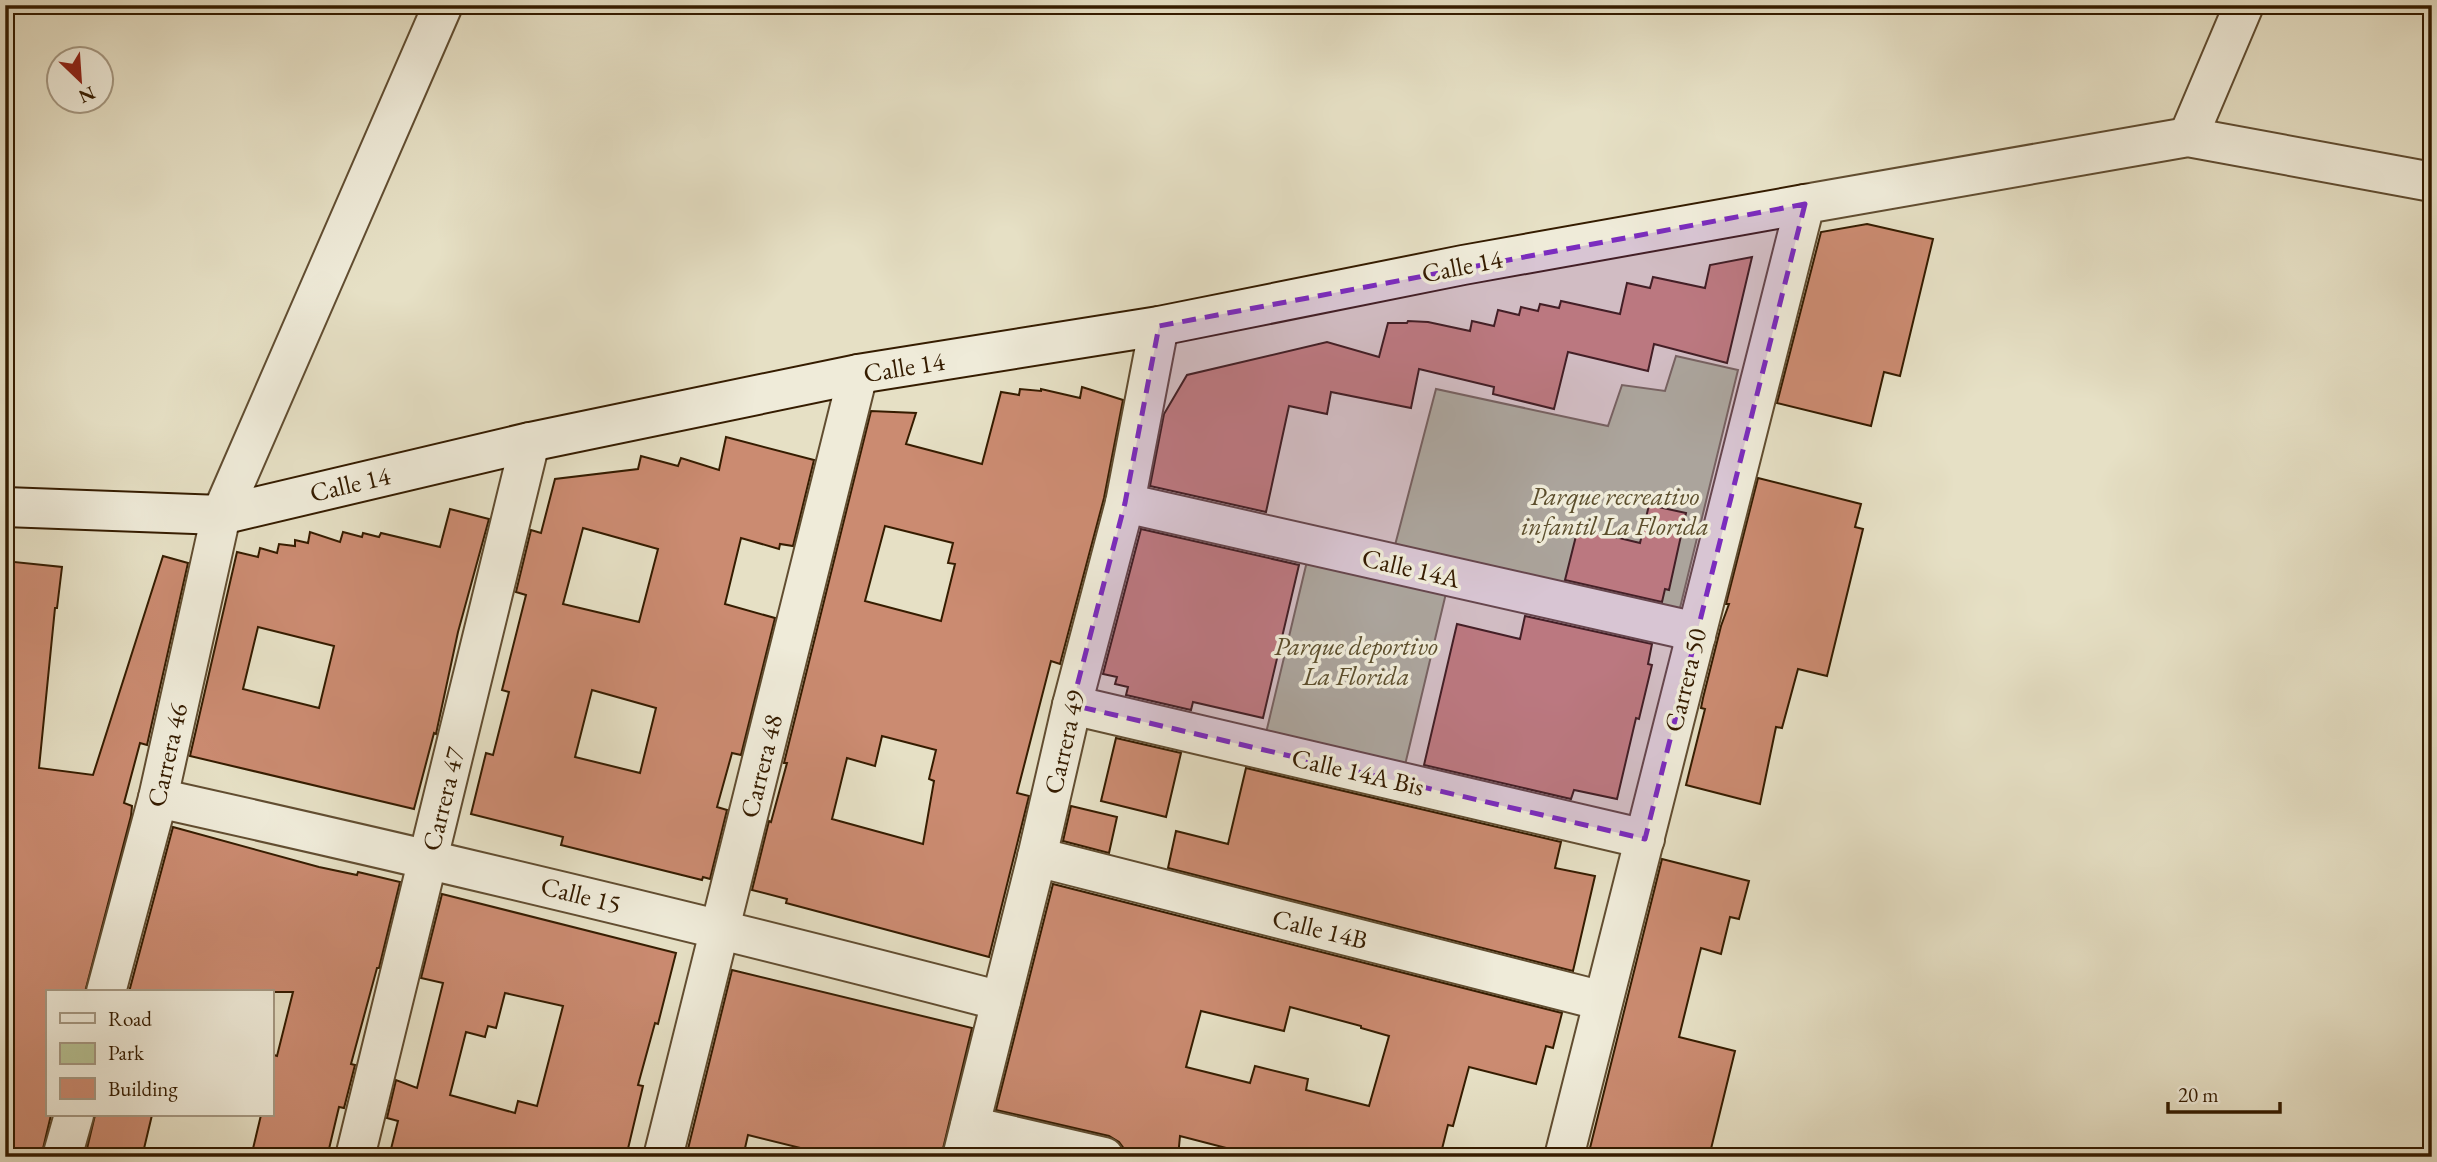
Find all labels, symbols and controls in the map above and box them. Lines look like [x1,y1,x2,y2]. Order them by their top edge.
north arrow [46,46,116,116]
text: N [74,80,99,110]
street label: Calle 14 [1419,241,1506,290]
street label: Calle 14 [861,344,947,390]
street label: Calle 14 [306,458,394,510]
park label: Parque recreativo infantil La Florida [1521,479,1709,543]
street label: Calle 14A [1359,540,1464,596]
street label: Carrera 50 [1656,625,1714,735]
park label: Parque deportivo La Florida [1274,629,1438,693]
street label: Carrera 49 [1036,686,1093,797]
street label: Carrera 46 [139,700,195,810]
street label: Carrera 48 [732,711,790,821]
street label: Calle 14A Bis [1288,740,1428,804]
street label: Carrera 47 [414,743,472,854]
street label: Calle 15 [537,869,625,921]
street label: Calle 14B [1269,901,1371,957]
legend [46,990,273,1116]
text: Road [108,1005,152,1032]
text: Park [108,1039,145,1066]
scale bar [2168,1071,2280,1115]
text: Building [108,1075,178,1102]
text: 20 m [2178,1081,2219,1108]

